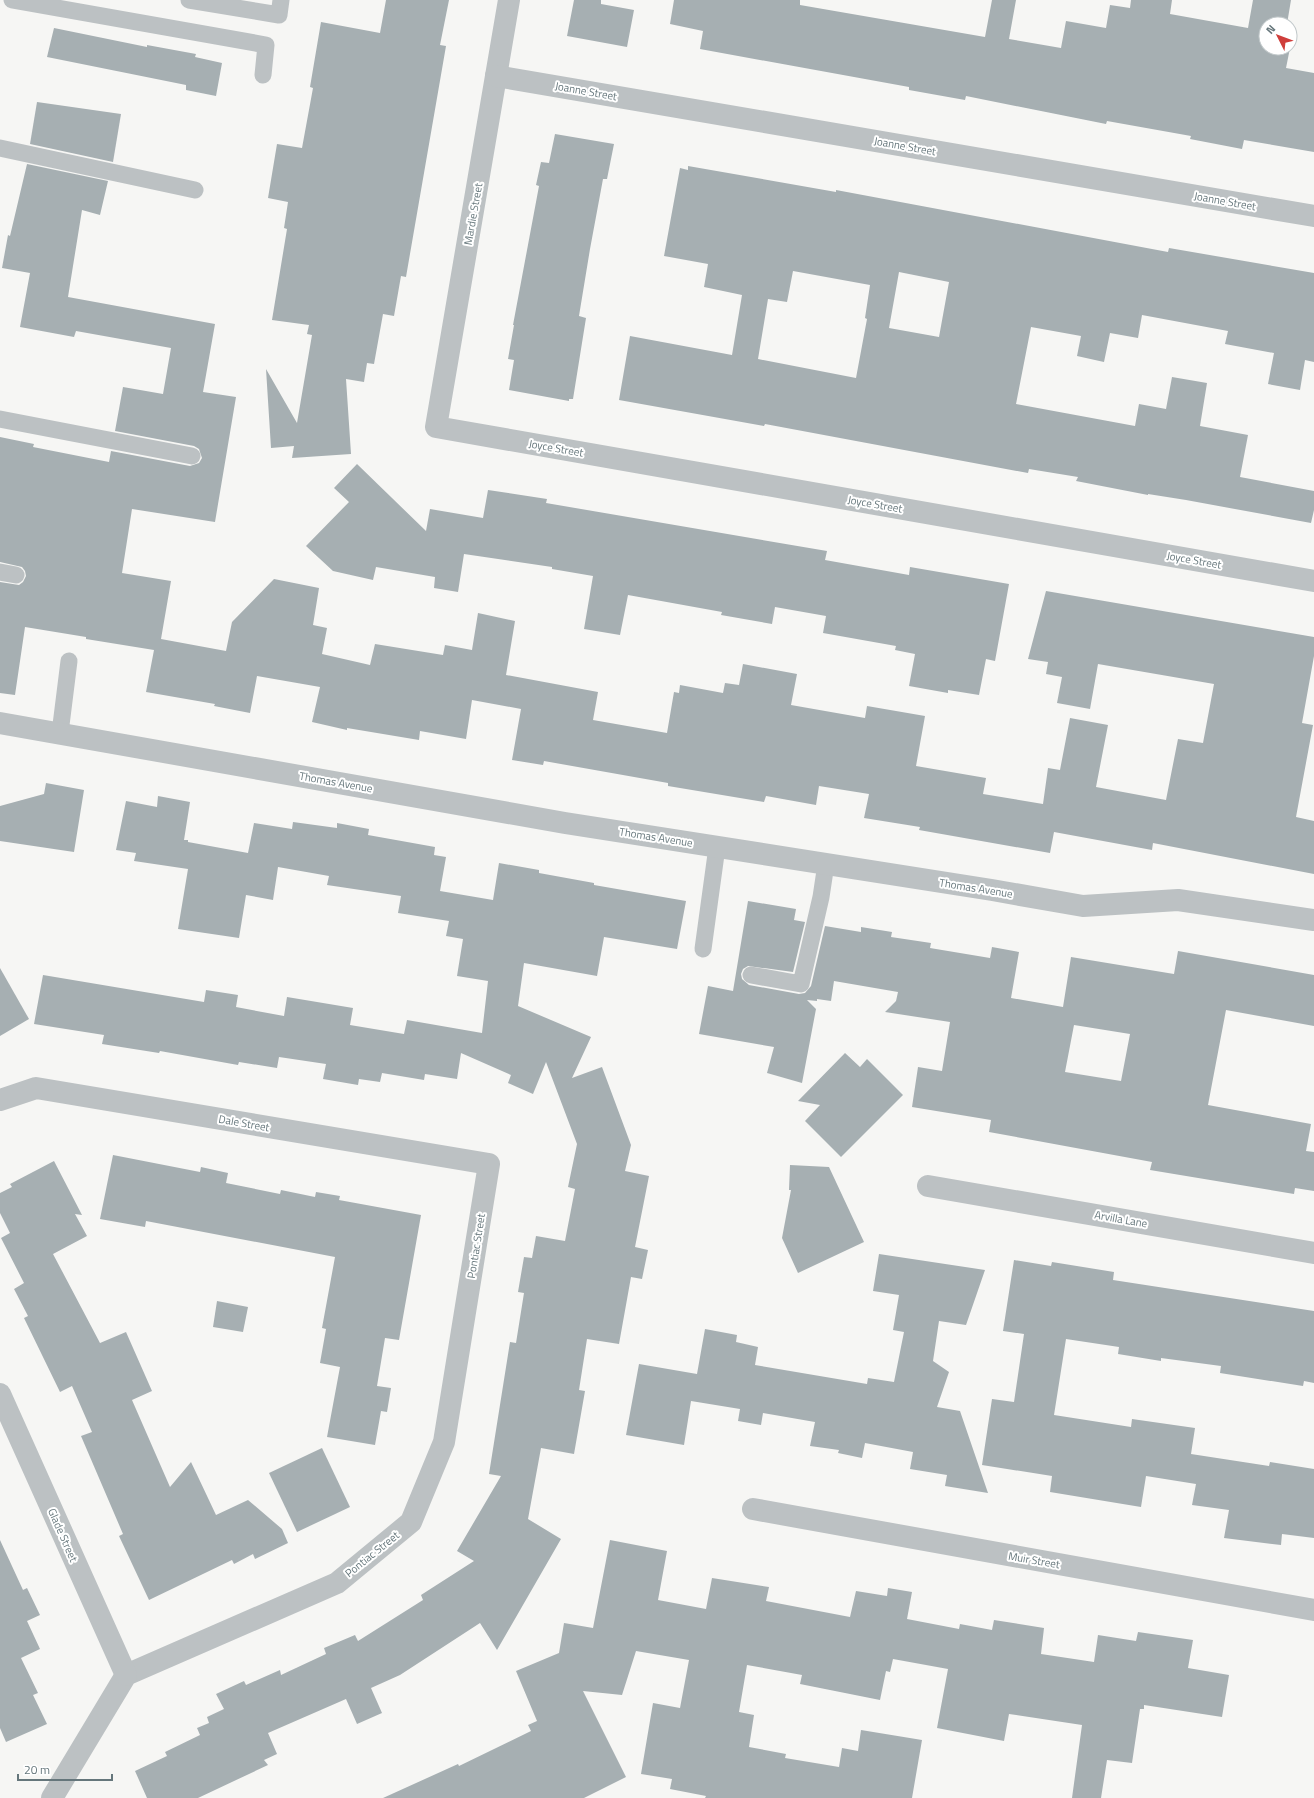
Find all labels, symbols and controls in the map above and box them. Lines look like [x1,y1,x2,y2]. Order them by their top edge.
north arrow [1258,16,1298,56]
text: N [1262,21,1279,37]
street label: Joanne Street [554,78,618,104]
street label: Joanne Street [873,133,937,159]
street label: Mardie Street [460,181,486,246]
street label: Joanne Street [1193,188,1257,214]
street label: Joyce Street [527,435,585,461]
street label: Joyce Street [846,491,904,517]
street label: Joyce Street [1165,547,1223,573]
street label: Thomas Avenue [298,768,374,796]
street label: Thomas Avenue [618,823,694,851]
street label: Thomas Avenue [938,874,1014,902]
street label: Dale Street [217,1111,271,1135]
street label: Arvilla Lane [1093,1206,1149,1232]
street label: Pontiac Street [463,1212,489,1280]
street label: Glade Street [44,1506,82,1564]
street label: Pontiac Street [342,1527,403,1581]
street label: Muir Street [1007,1548,1061,1572]
scale bar [18,1756,112,1782]
text: 20 m [24,1760,50,1779]

